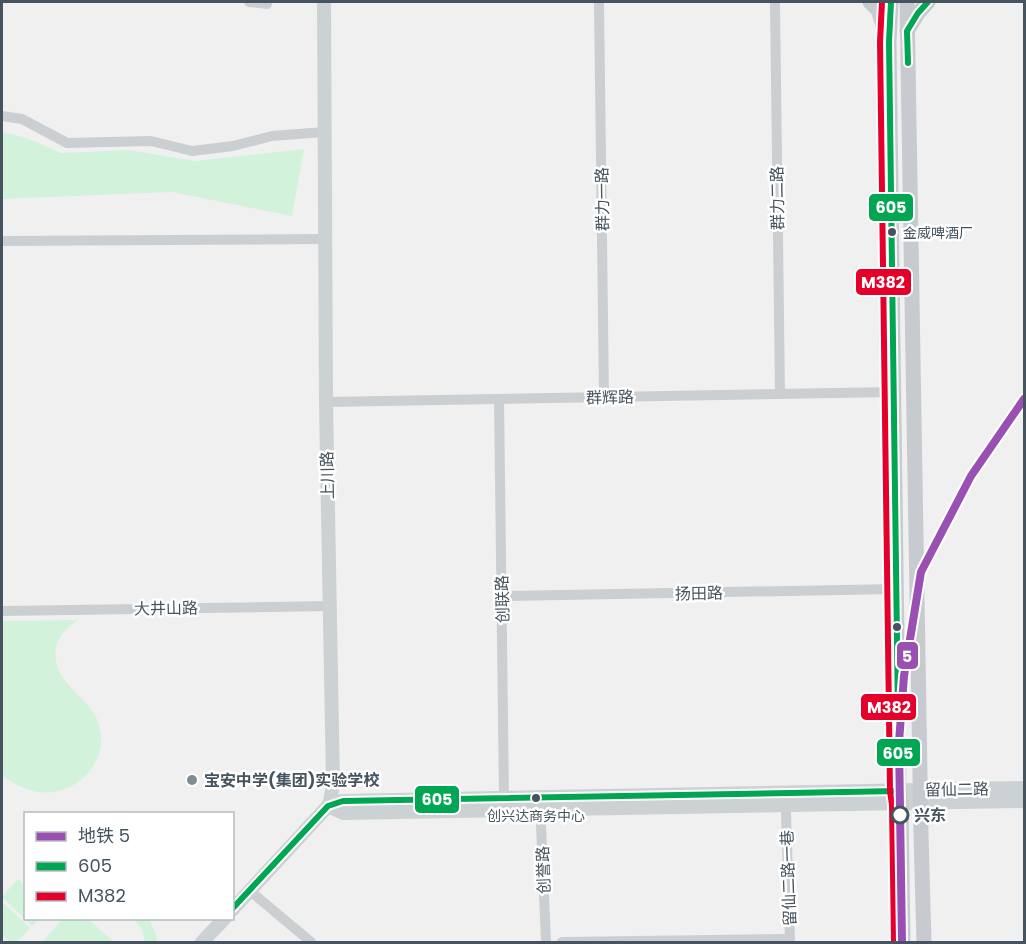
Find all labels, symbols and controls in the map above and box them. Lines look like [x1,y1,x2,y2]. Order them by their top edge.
street label: 群力二路 [765,166,790,230]
street label: 群力一路 [590,167,615,231]
line badge: 605 [868,193,914,222]
text: 605 [875,196,907,219]
place label: 金威啤酒厂 [903,223,973,243]
marker: 金威啤酒厂 [886,226,898,238]
line badge: M382 [855,268,912,296]
text: M382 [861,271,905,294]
street label: 群辉路 [586,386,634,409]
street label: 上川路 [316,451,339,499]
street label: 创联路 [491,575,514,623]
street label: 扬田路 [675,582,723,605]
street label: 大井山路 [134,596,198,621]
unlabelled marker [891,621,903,633]
line badge: 5 [896,641,919,670]
text: 5 [902,645,912,668]
line badge: M382 [860,693,917,721]
text: M382 [867,696,911,719]
line badge: 605 [876,738,921,767]
text: 605 [882,742,914,765]
place label: 宝安中学(集团)实验学校 [204,769,380,792]
marker: 宝安中学(集团)实验学校 [185,773,199,787]
street label: 留仙二路 [925,777,989,802]
line badge: 605 [414,785,460,814]
text: 605 [421,788,453,811]
marker: 创兴达商务中心 [530,792,542,804]
place label: 兴东 [914,804,946,827]
place label: 创兴达商务中心 [487,806,585,826]
marker: 兴东 [891,806,909,824]
legend [24,812,234,920]
text: 地铁 5 [78,823,130,848]
street label: 留仙二路一巷 [775,830,802,926]
street label: 创誉路 [531,846,556,894]
text: 605 [78,853,112,878]
text: M382 [78,883,126,908]

